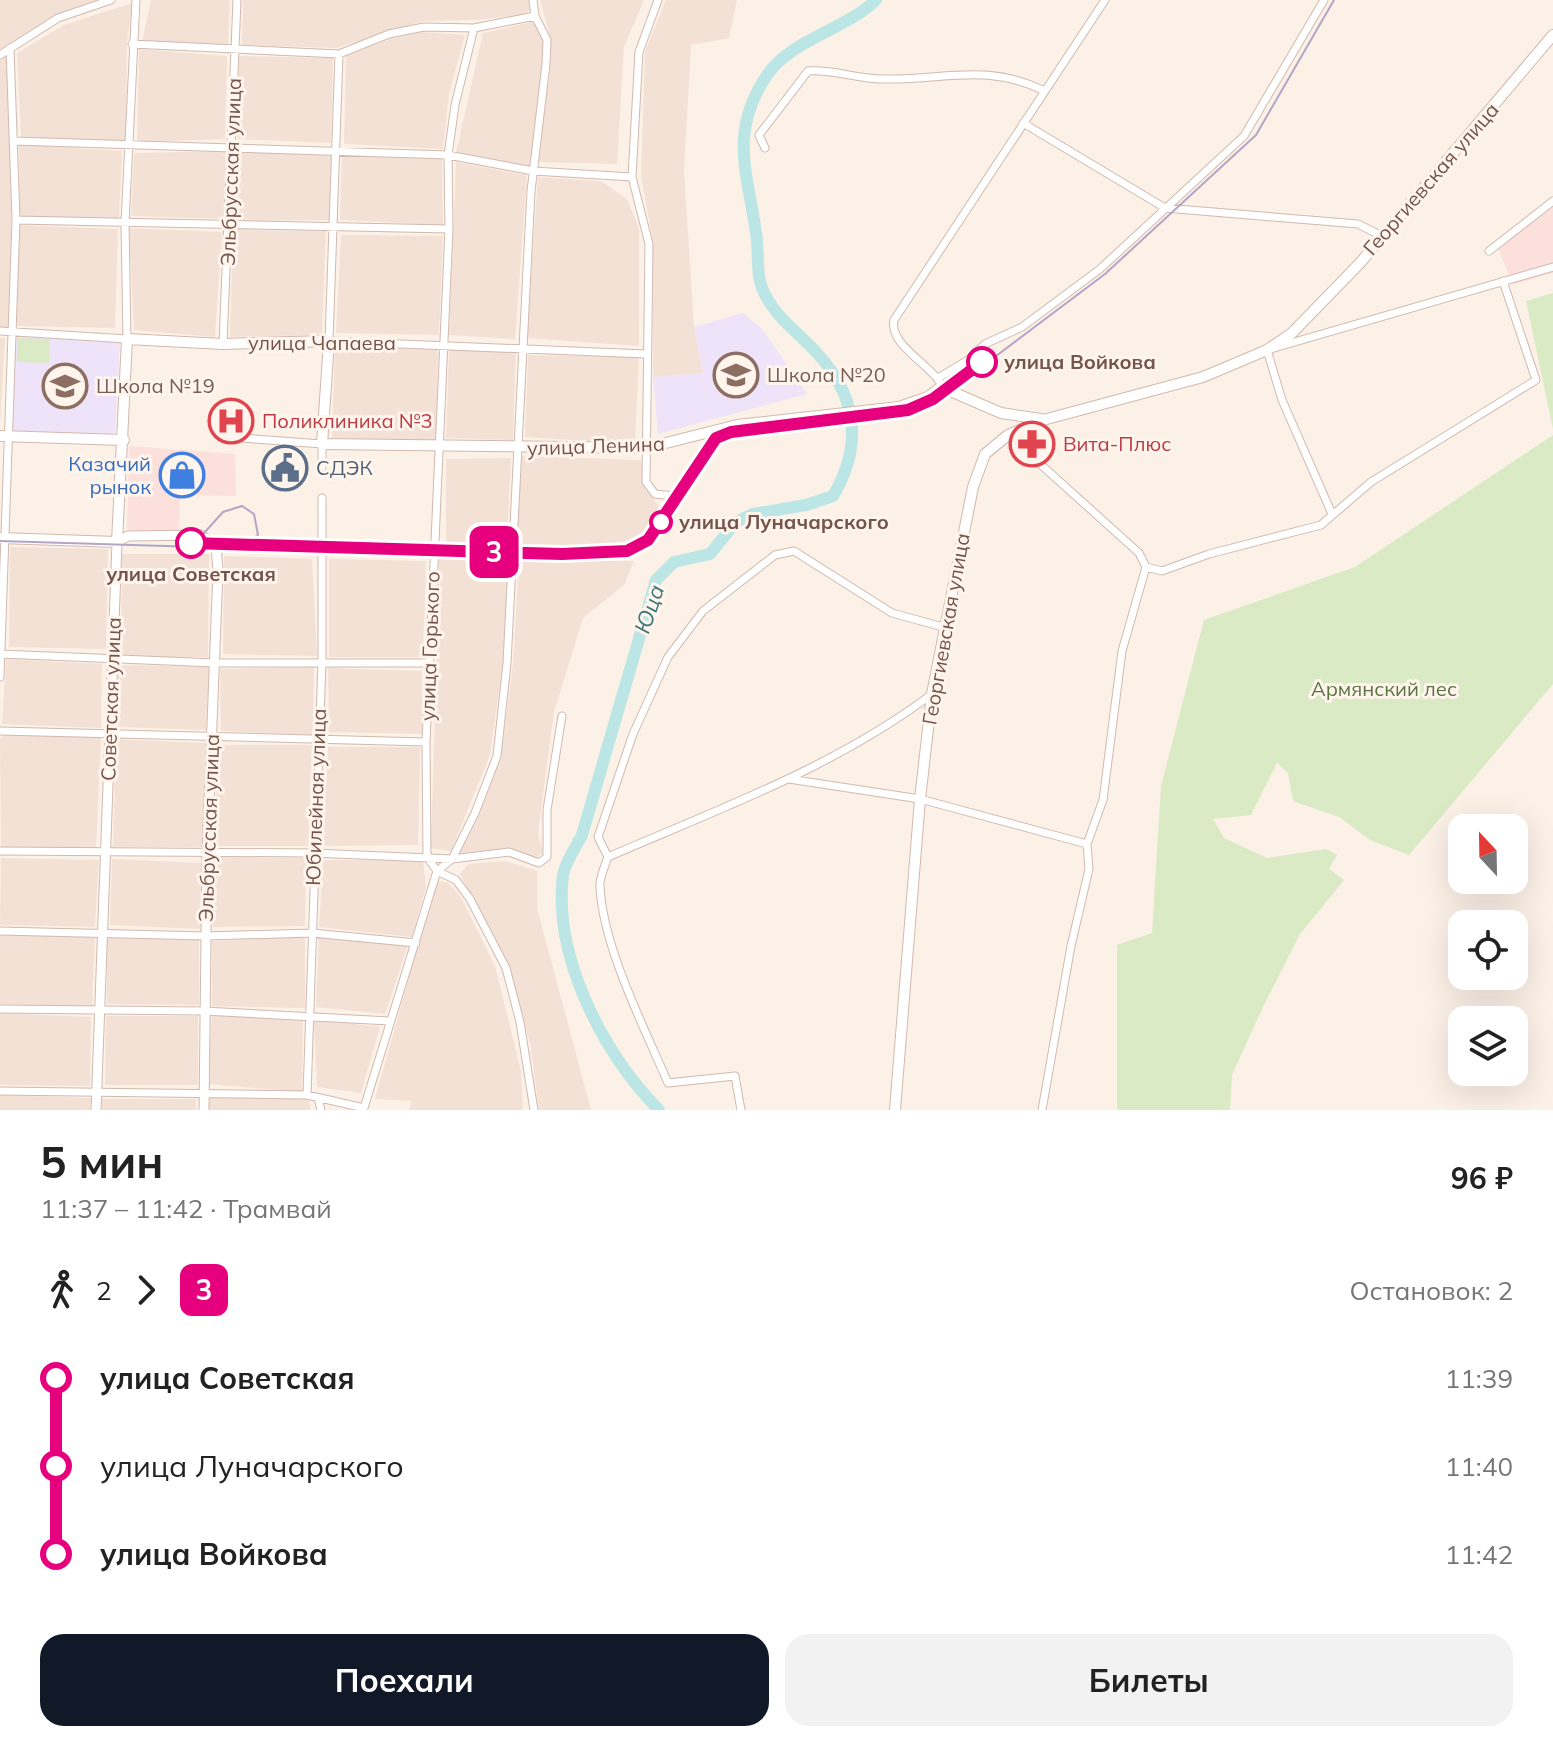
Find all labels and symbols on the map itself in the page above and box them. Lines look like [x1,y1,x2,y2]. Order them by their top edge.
street label: Эльбрусская улица [215,77,246,267]
street label: Георгиевская улица [1357,97,1504,260]
street label: улица Чапаева [248,330,396,355]
marker: улица Войкова [967,347,997,377]
place label: улица Войкова [1004,349,1156,374]
school or university icon: Школа №20 [712,351,760,399]
school or university icon: Школа №19 [41,362,89,410]
place label: Школа №20 [767,362,886,387]
place label: Школа №19 [96,373,215,398]
hospital icon: Поликлиника №3 [207,397,255,445]
place label: Поликлиника №3 [262,408,433,433]
pharmacy icon: Вита-Плюс [1008,420,1056,468]
street label: улица Ленина [527,431,665,460]
place label: Вита-Плюс [1063,431,1171,456]
public building icon: СДЭК [261,444,309,492]
place label: Казачий рынок [68,451,151,499]
shop icon: Казачий рынок [158,451,206,499]
place label: СДЭК [316,455,373,480]
place label: улица Луначарского [679,509,889,534]
marker: улица Луначарского [650,511,672,533]
line badge: 3 [468,526,520,578]
marker: улица Советская [176,528,206,558]
street label: Георгиевская улица [916,531,975,727]
place label: улица Советская [106,561,276,586]
street label: улица Горького [414,571,445,721]
water label: Юца [628,581,670,637]
street label: Советская улица [95,617,126,781]
park label: Армянский лес [1311,676,1457,701]
street label: Юбилейная улица [300,708,331,886]
street label: Эльбрусская улица [193,733,224,923]
north arrow [1448,814,1528,894]

